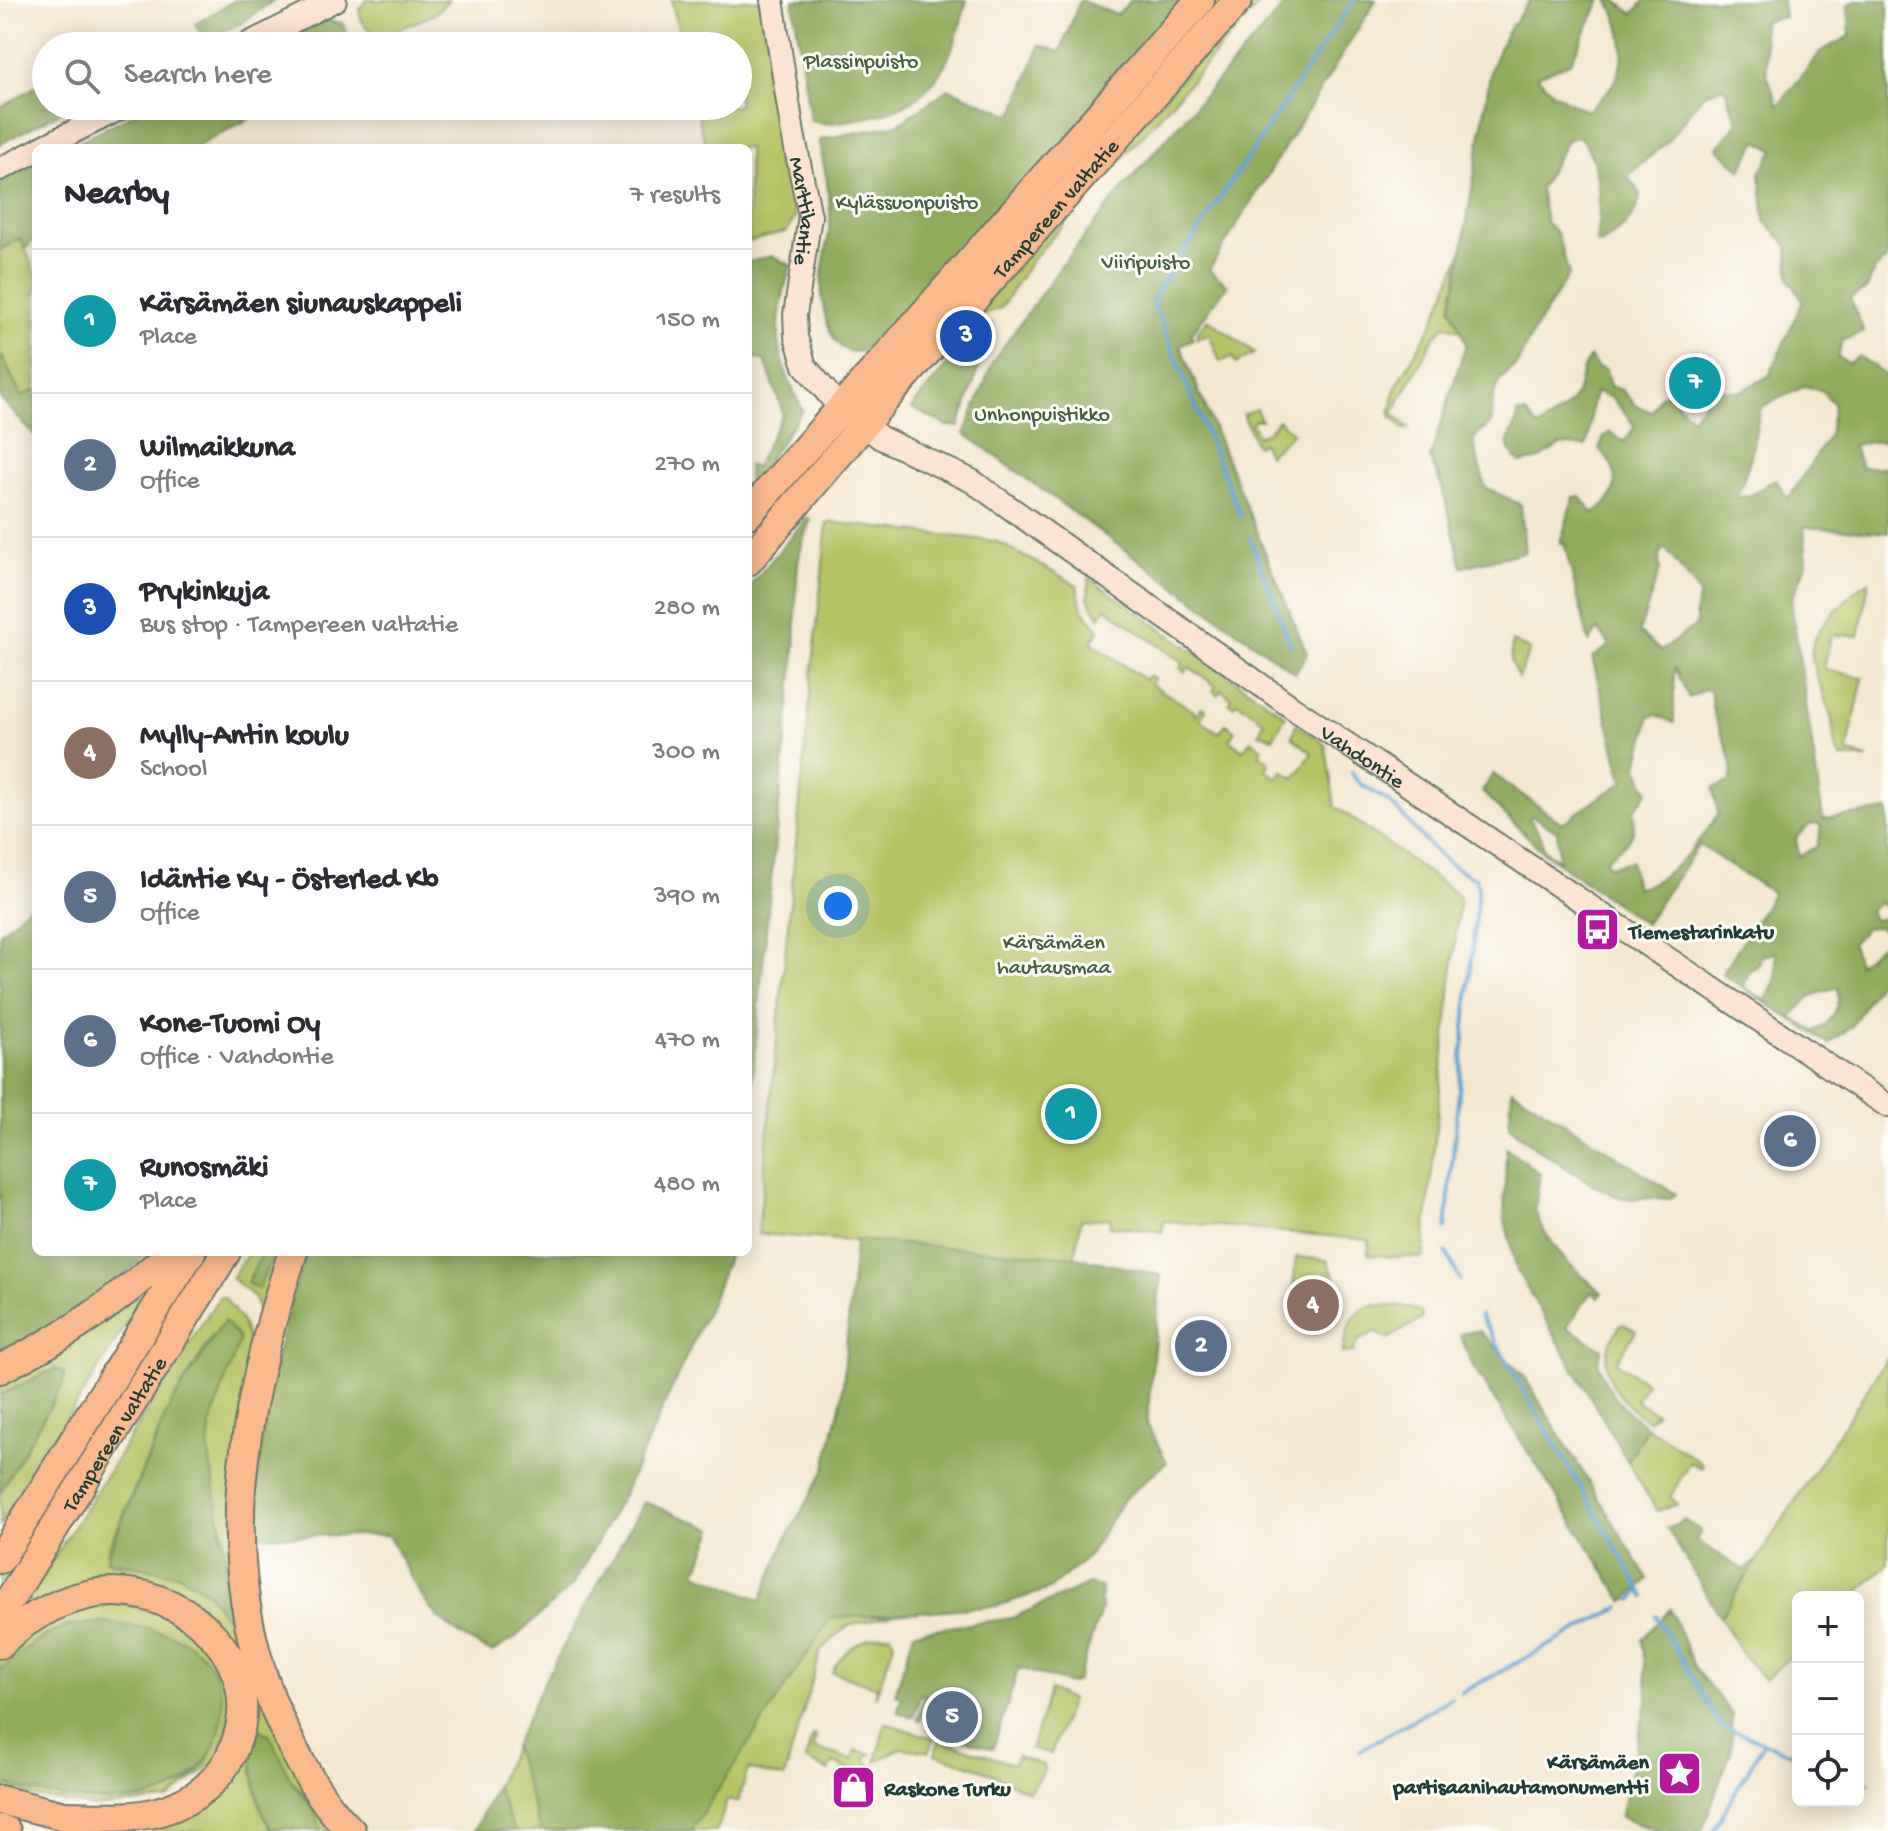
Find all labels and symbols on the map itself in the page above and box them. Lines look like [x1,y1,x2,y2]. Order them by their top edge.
park label: Plassinpuisto [802,50,919,76]
street label: Tampereen valtatie [988,134,1127,287]
street label: Marttilantie [781,155,819,267]
park label: Kylässuonpuisto [836,191,978,217]
park label: Viiripuisto [1101,251,1190,277]
pin: 3 [940,306,992,366]
pin: 7 [1669,353,1721,413]
park label: Unhonpuistikko [974,403,1110,429]
street label: Vahdontie [1313,720,1409,796]
your location [818,886,858,926]
bus stop icon: Tiemestarinkatu [1574,906,1622,954]
place label: Tiemestarinkatu [1627,921,1775,947]
park label: Kärsämäen hautausmaa [997,931,1112,982]
pin: 1 [1045,1084,1097,1144]
pin: 6 [1764,1111,1816,1171]
pin: 4 [1287,1275,1339,1335]
pin: 2 [1175,1316,1227,1376]
street label: Tampereen valtatie [57,1353,175,1519]
pin: 5 [926,1687,978,1747]
place icon: Kärsämäen partisaanihautamonumentti [1656,1749,1704,1797]
place label: Kärsämäen partisaanihautamonumentti [1392,1751,1650,1802]
shop icon: Raskone Turku [829,1763,877,1811]
place label: Raskone Turku [883,1778,1011,1804]

